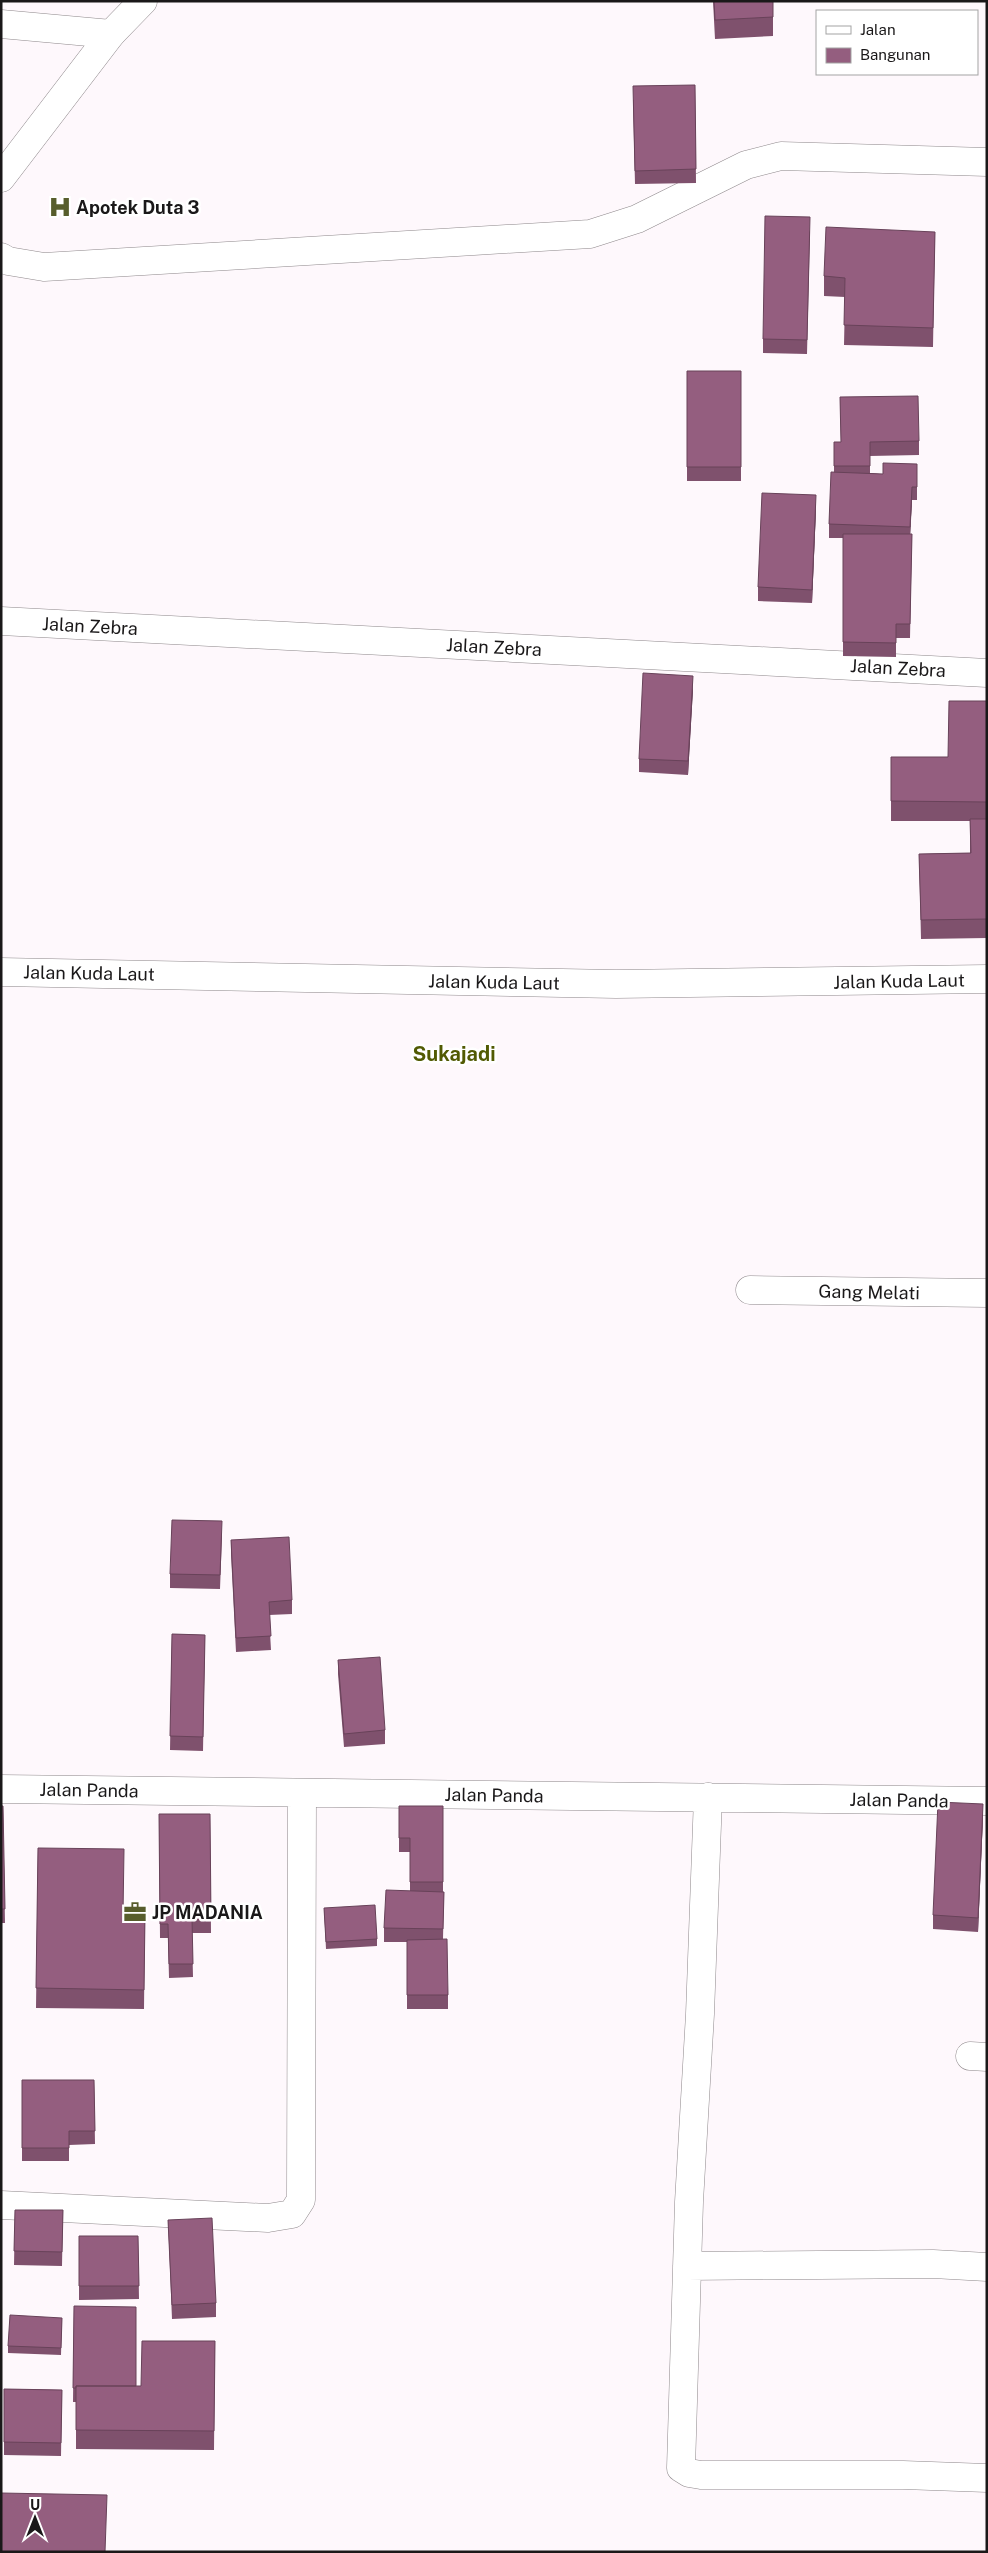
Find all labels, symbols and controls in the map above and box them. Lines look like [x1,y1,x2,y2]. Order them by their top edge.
legend [816,10,978,75]
text: Jalan [860,21,896,38]
text: Bangunan [860,46,931,63]
hospital icon: Apotek Duta 3 [47,194,73,220]
place label: Apotek Duta 3 [76,197,200,218]
street label: Jalan Zebra [42,613,138,639]
street label: Jalan Zebra [446,634,542,660]
street label: Jalan Zebra [850,655,946,681]
street label: Jalan Kuda Laut [23,961,155,985]
street label: Jalan Kuda Laut [833,969,965,993]
street label: Jalan Kuda Laut [428,970,560,994]
district label: Sukajadi [412,1042,496,1066]
street label: Gang Melati [818,1281,920,1303]
street label: Jalan Panda [39,1779,139,1801]
street label: Jalan Panda [444,1784,544,1806]
street label: Jalan Panda [849,1789,949,1811]
office icon: JP MADANIA [122,1899,148,1925]
place label: JP MADANIA [152,1902,263,1923]
north arrow [10,2493,60,2543]
text: U [30,2497,40,2513]

